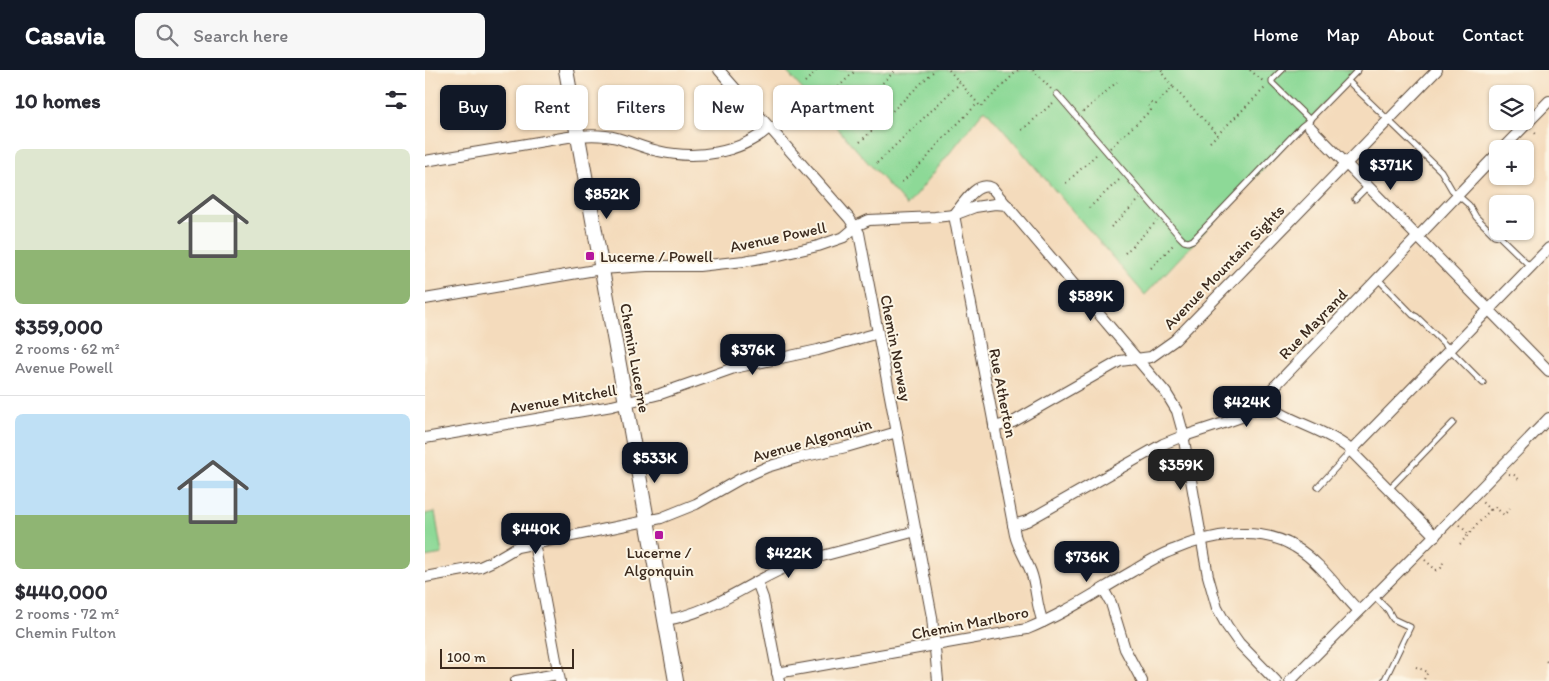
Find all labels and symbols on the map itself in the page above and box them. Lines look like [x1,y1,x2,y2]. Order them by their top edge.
pin: $371K [1356,148,1426,191]
pin: $852K [572,178,642,220]
street label: Avenue Mountain Sights [1160,201,1288,333]
street label: Avenue Powell [728,217,828,256]
place label: Lucerne / Powell [600,247,714,266]
marker: Lucerne / Powell [584,250,596,262]
pin: $589K [1056,280,1126,322]
street label: Rue Mayrand [1275,285,1351,363]
street label: Chemin Norway [876,293,916,403]
street label: Chemin Lucerne [616,302,654,414]
pin: $376K [718,334,788,376]
street label: Rue Atherton [985,347,1021,440]
street label: Avenue Mitchell [508,380,619,418]
pin: $424K [1212,386,1282,428]
street label: Avenue Algonquin [750,414,874,466]
pin: $533K [620,442,690,484]
pin: $359K [1146,448,1216,491]
pin: $440K [501,512,571,555]
marker: Lucerne / Algonquin [653,529,665,541]
pin: $422K [754,536,824,579]
pin: $736K [1052,540,1122,583]
place label: Lucerne / Algonquin [624,543,694,580]
street label: Chemin Marlboro [910,602,1030,644]
scale bar [440,646,574,669]

